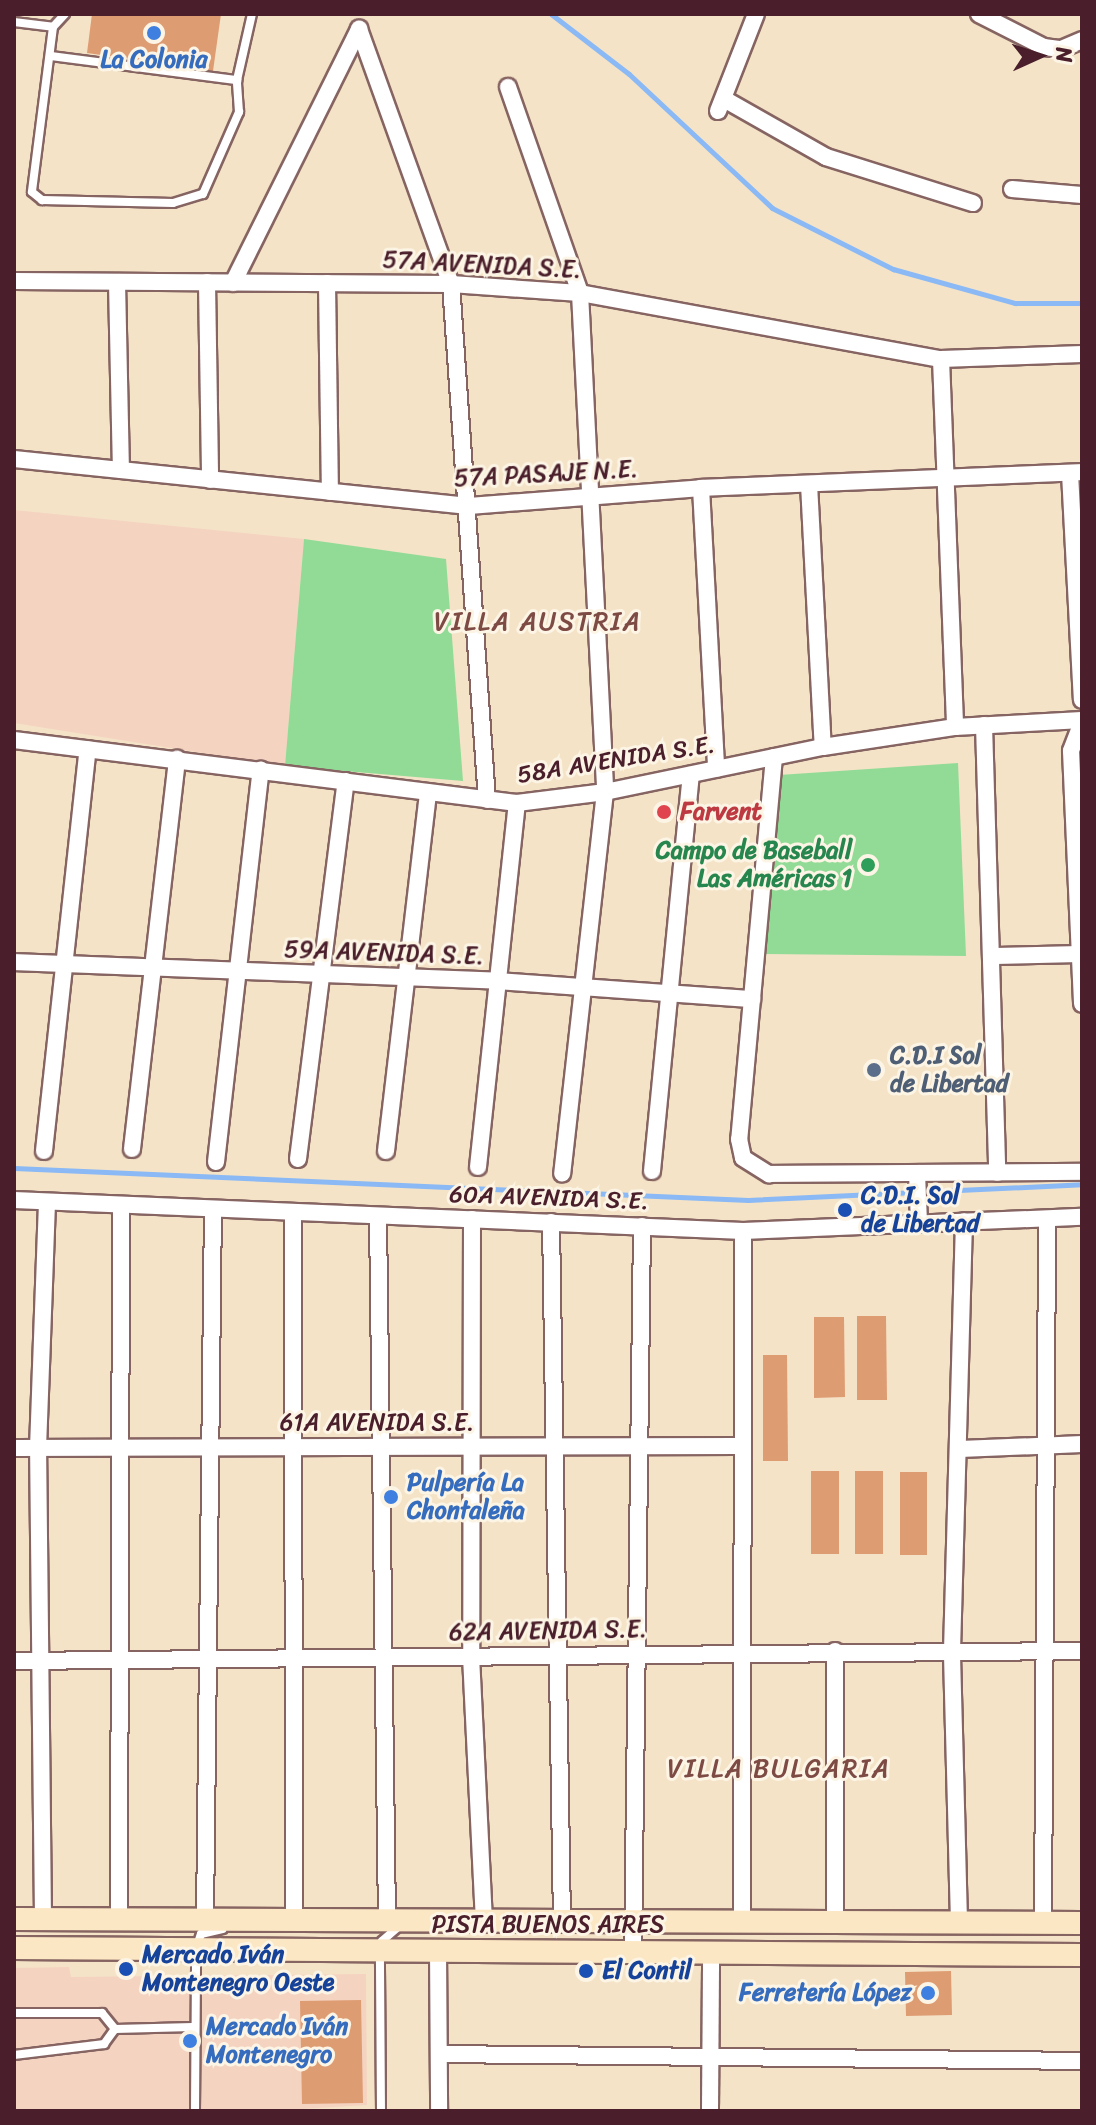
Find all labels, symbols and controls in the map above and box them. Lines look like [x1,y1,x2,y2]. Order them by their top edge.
north arrow [1000,16,1080,96]
marker: La Colonia [145,24,163,42]
place label: La Colonia [100,46,208,74]
text: N [1045,46,1084,63]
street label: 57A AVENIDA S.E. [383,245,581,285]
street label: 57A PASAJE N.E. [453,455,639,493]
district label: VILLA AUSTRIA [436,606,640,638]
street label: 58A AVENIDA S.E. [516,730,716,790]
place label: Farvent [680,798,762,826]
marker: Farvent [655,803,673,821]
place label: Campo de Baseball Las Américas 1 [655,837,852,893]
marker: Campo de Baseball Las Américas 1 [859,856,877,874]
street label: 59A AVENIDA S.E. [284,935,484,971]
place label: C.D.I Sol de Libertad [890,1042,1009,1098]
marker: C.D.I Sol de Libertad [865,1061,883,1079]
street label: 60A AVENIDA S.E. [450,1180,648,1216]
place label: C.D.I. Sol de Libertad [861,1182,980,1238]
marker: C.D.I. Sol de Libertad [836,1201,854,1219]
street label: 61A AVENIDA S.E. [281,1409,473,1437]
place label: Pulpería La Chontaleña [407,1469,525,1525]
marker: Pulpería La Chontaleña [382,1488,400,1506]
street label: 62A AVENIDA S.E. [450,1615,646,1647]
district label: VILLA BULGARIA [669,1753,889,1785]
street label: PISTA BUENOS AIRES [432,1911,664,1939]
place label: Mercado Iván Montenegro Oeste [142,1941,336,1997]
place label: El Contil [602,1957,692,1985]
marker: Mercado Iván Montenegro Oeste [117,1960,135,1978]
marker: El Contil [577,1962,595,1980]
place label: Ferretería López [739,1979,912,2007]
marker: Ferretería López [919,1984,937,2002]
place label: Mercado Iván Montenegro [206,2013,348,2069]
marker: Mercado Iván Montenegro [181,2032,199,2050]

